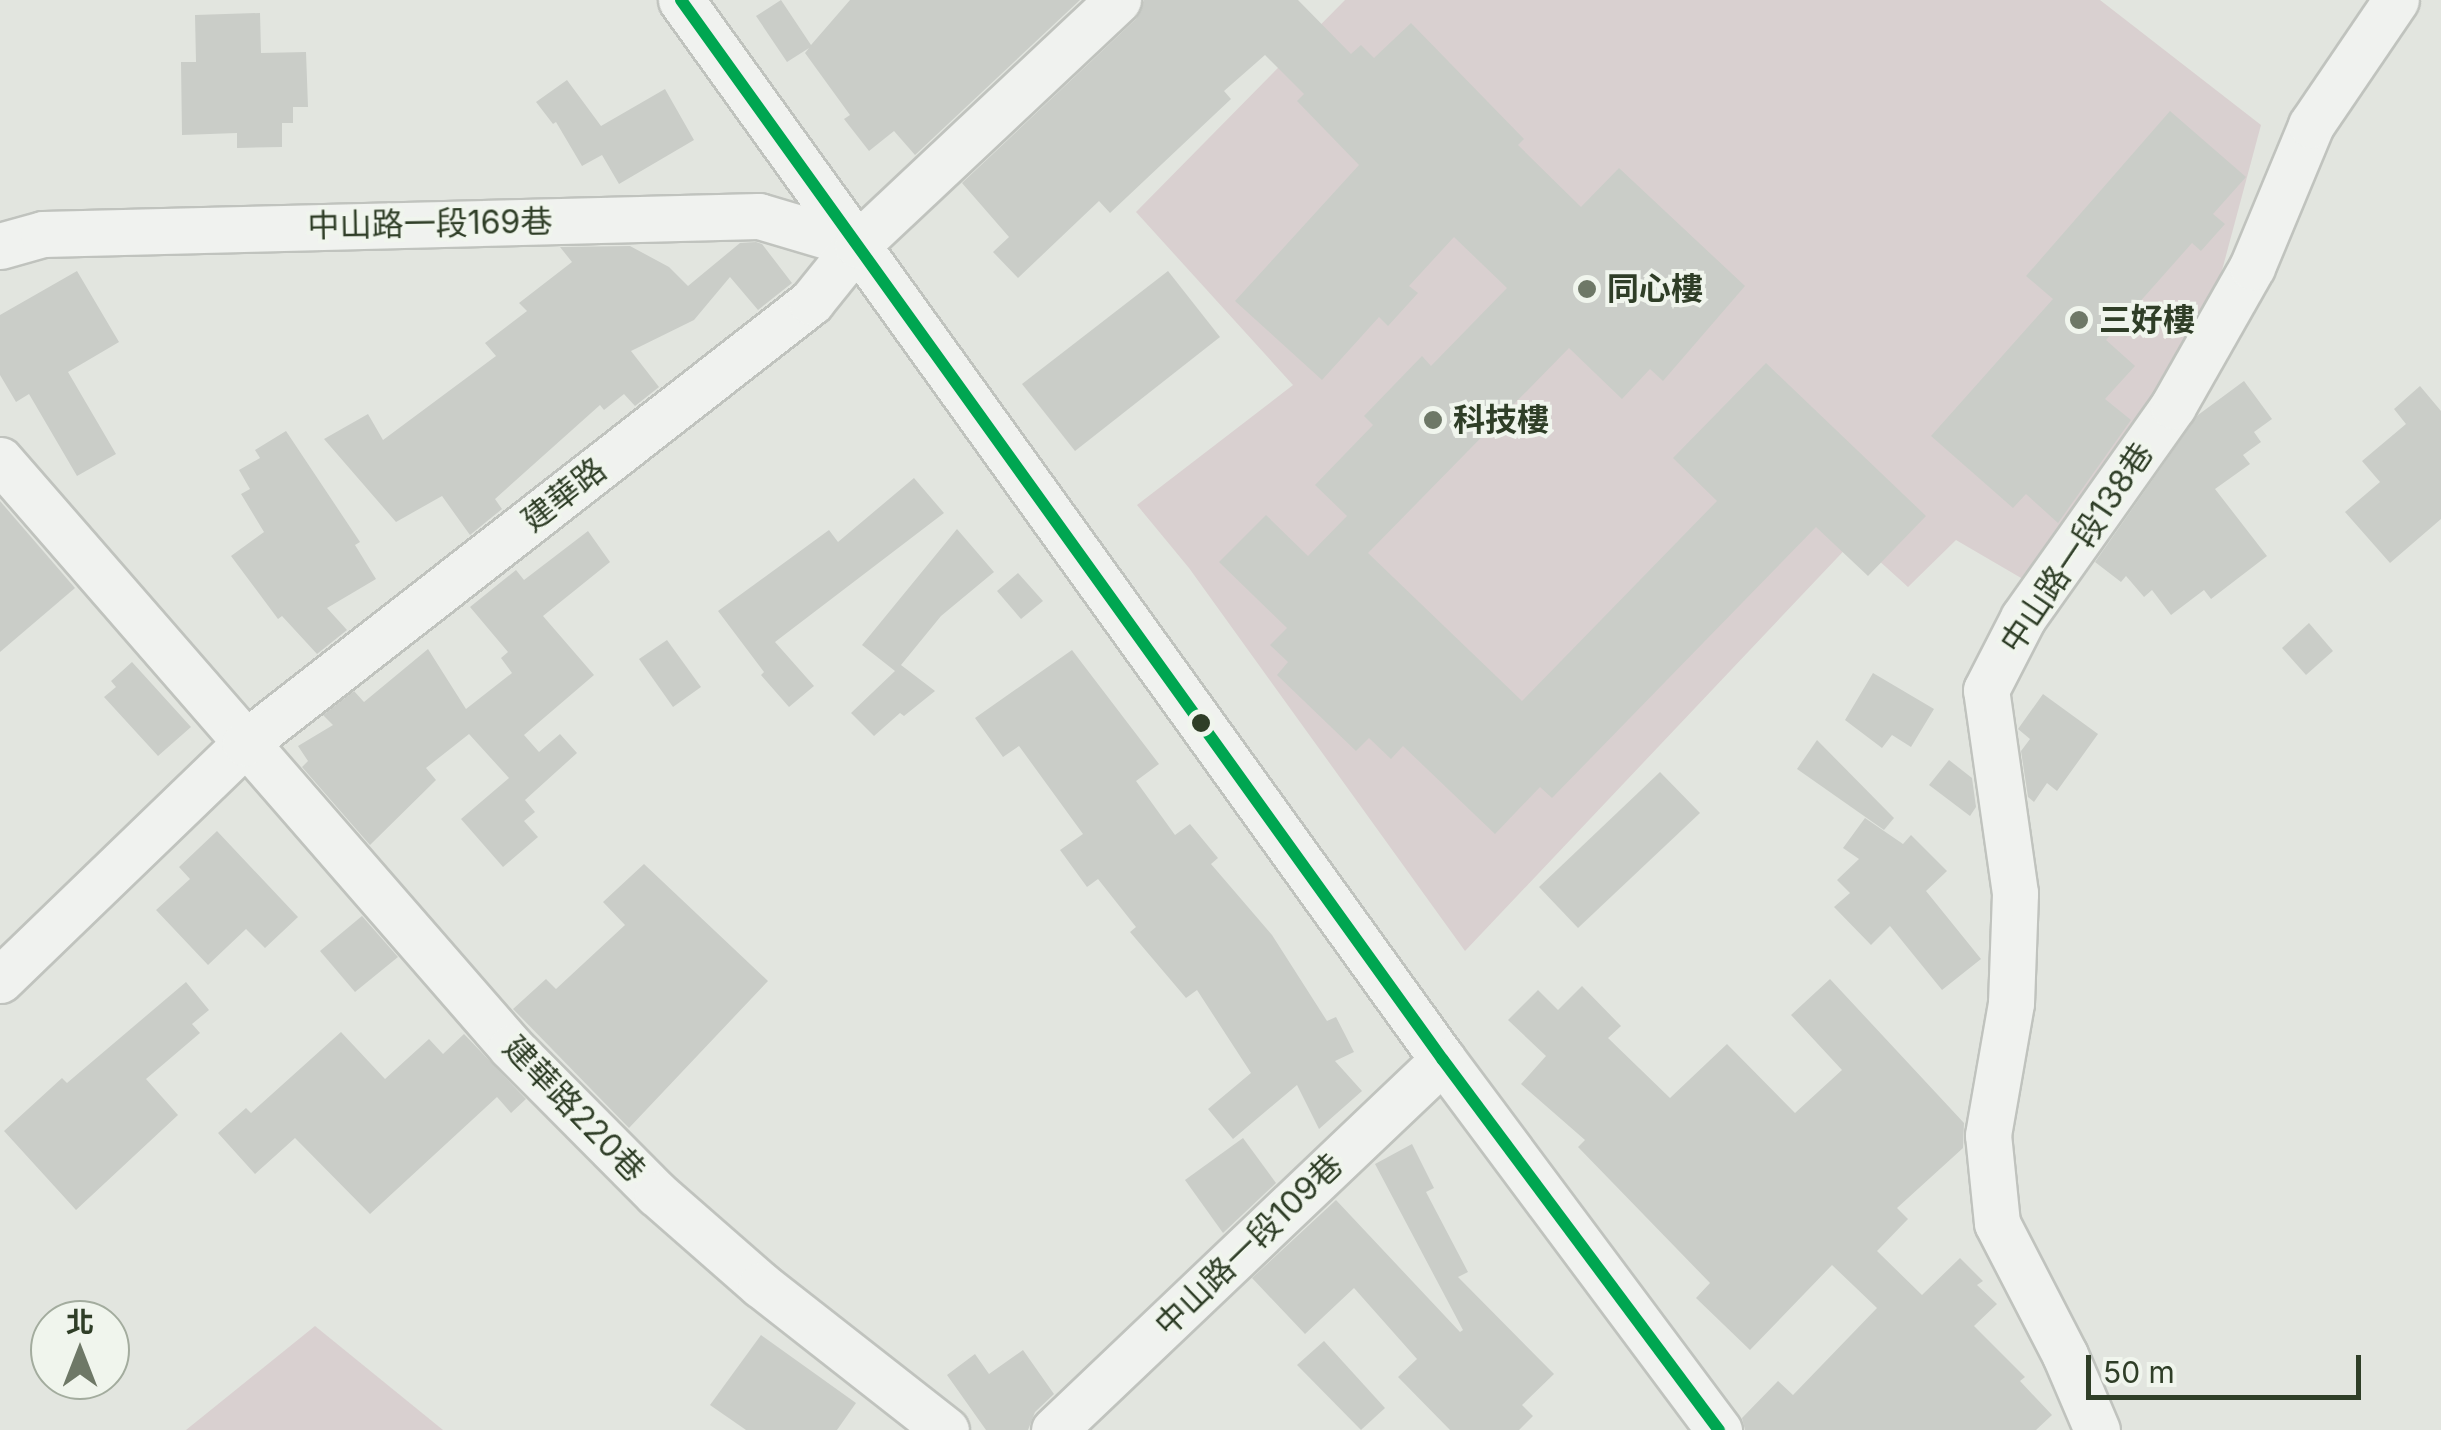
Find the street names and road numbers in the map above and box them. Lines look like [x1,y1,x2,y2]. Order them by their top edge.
street label: 中山路一段169巷 [307,203,553,245]
street label: 中山路一段138巷 [1993,436,2161,660]
street label: 建華路 [514,450,614,540]
street label: 建華路220巷 [495,1028,653,1190]
street label: 中山路一段109巷 [1148,1146,1350,1344]

